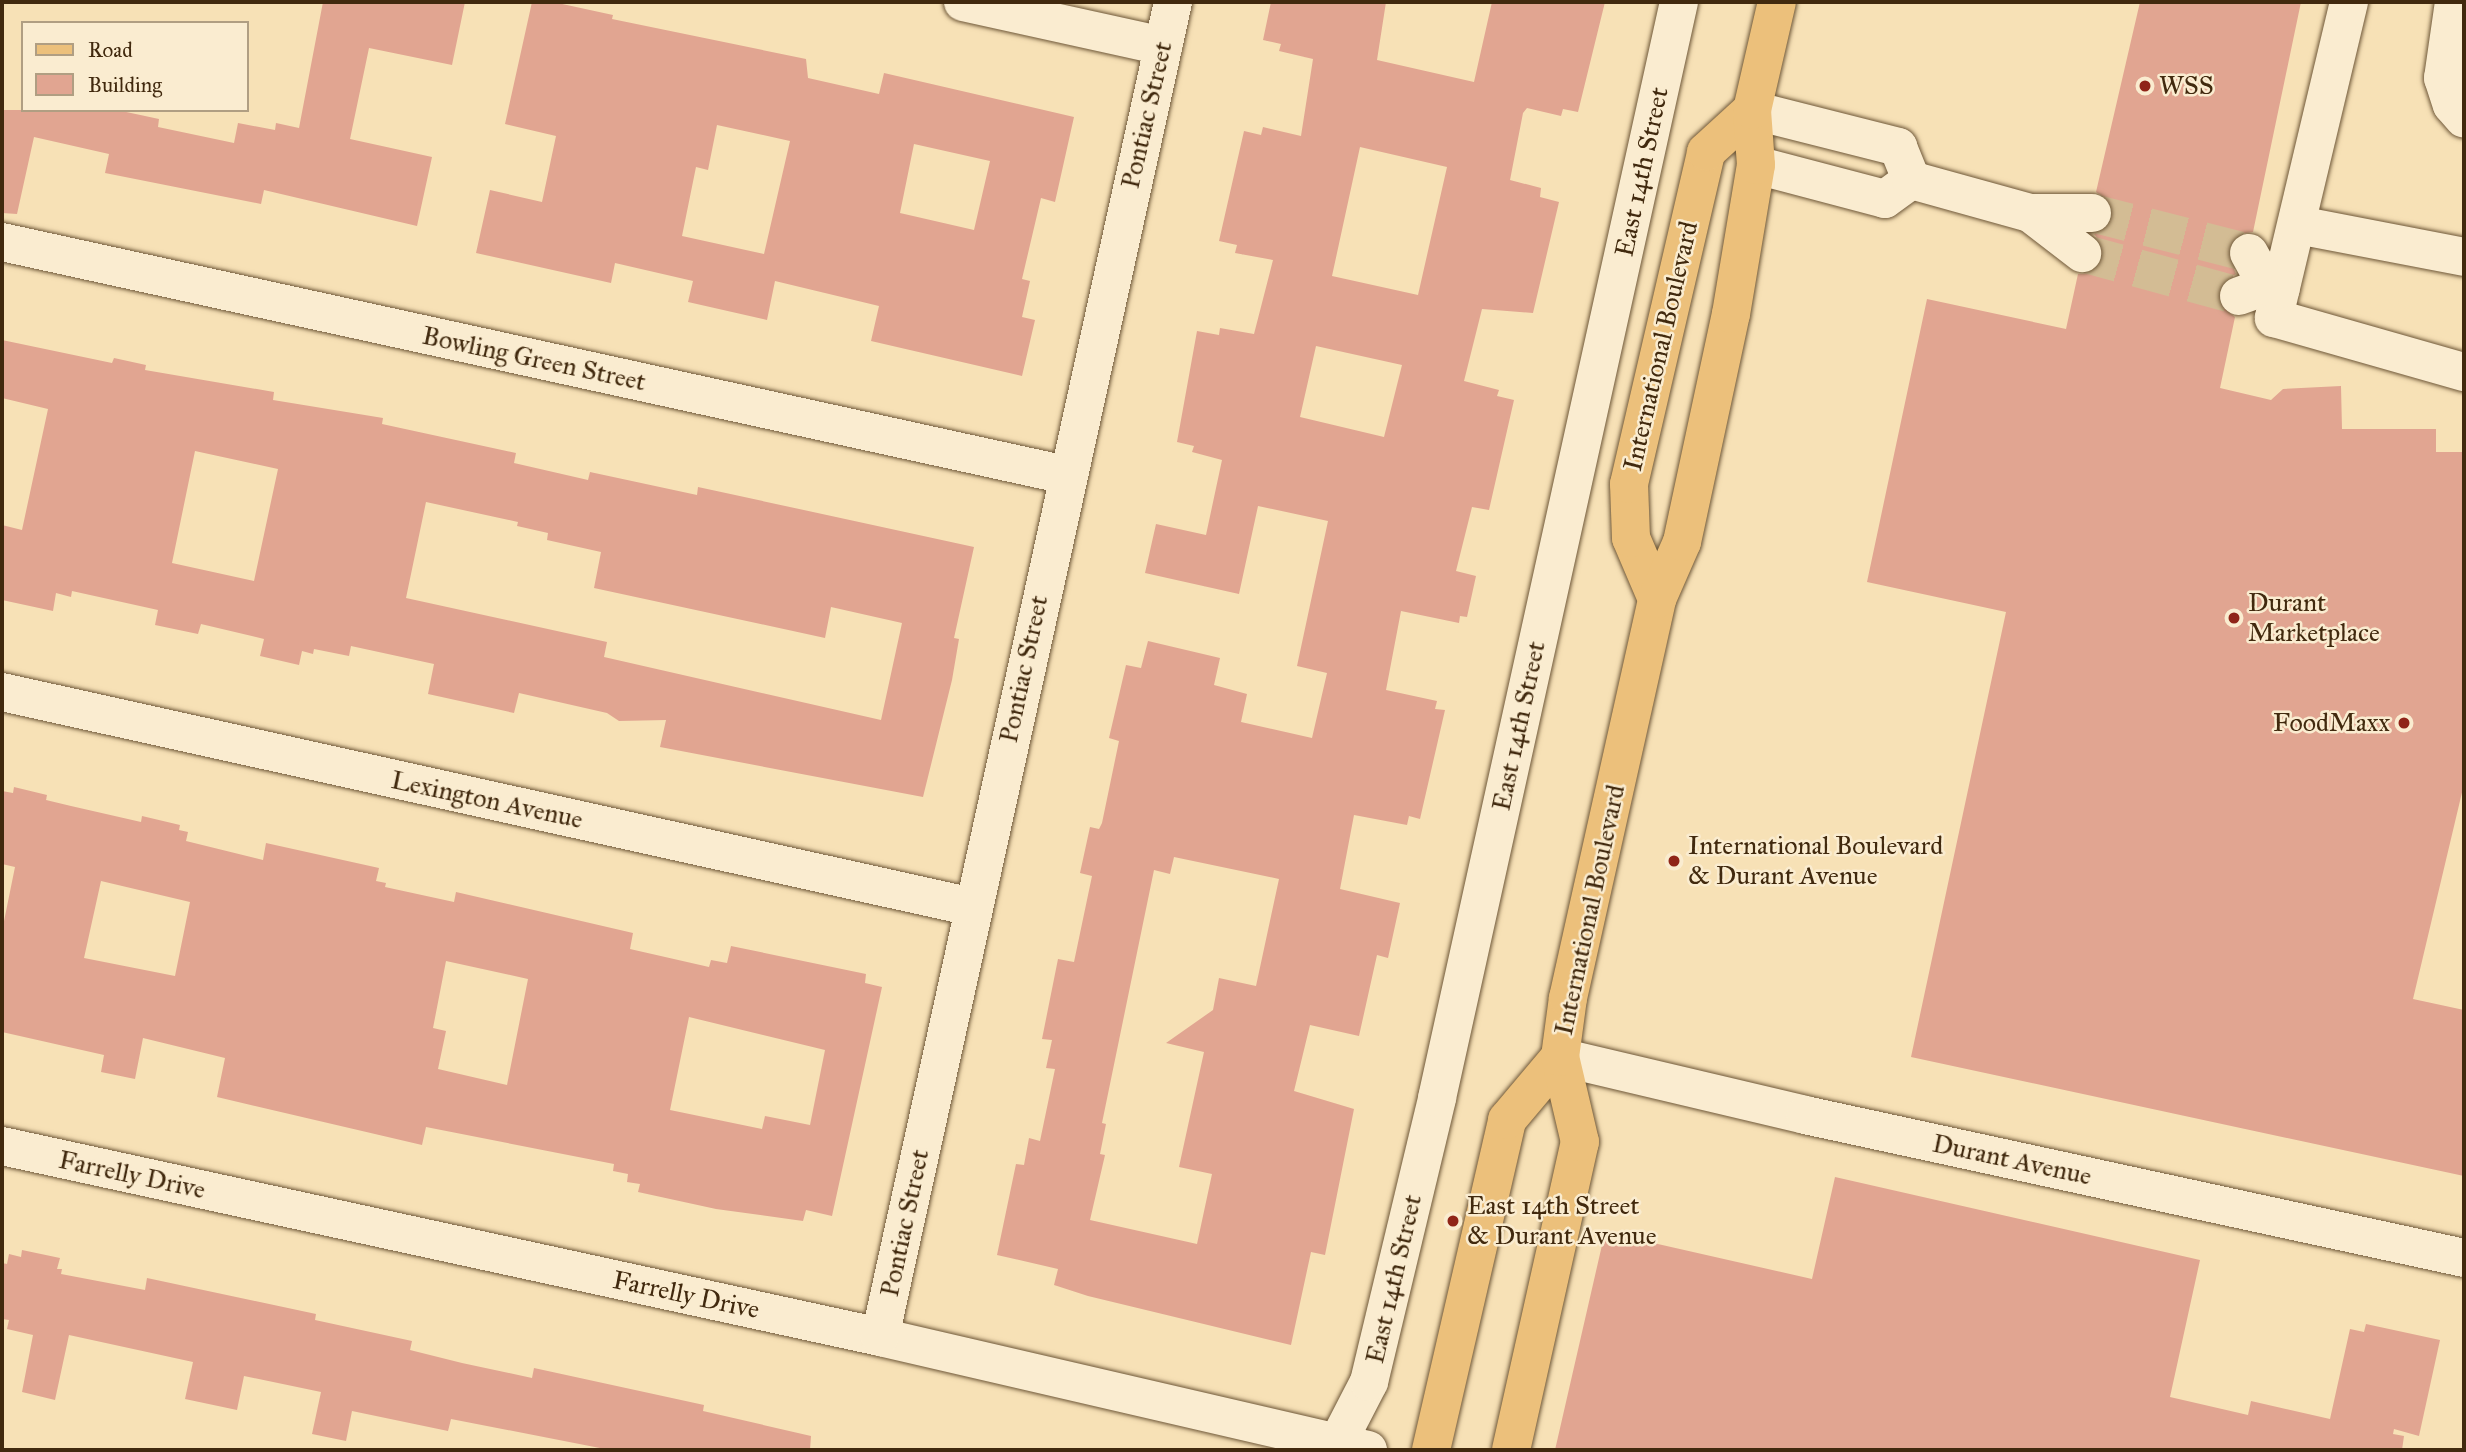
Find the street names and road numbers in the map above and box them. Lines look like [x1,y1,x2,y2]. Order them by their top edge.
street label: Pontiac Street [1115,38,1179,192]
street label: East 14th Street [1609,84,1675,260]
street label: International Boulevard [1617,218,1705,474]
street label: Bowling Green Street [419,320,649,398]
street label: Pontiac Street [993,592,1055,746]
street label: East 14th Street [1486,638,1552,814]
street label: Lexington Avenue [388,764,586,836]
street label: International Boulevard [1548,782,1632,1038]
street label: Durant Avenue [1930,1128,2094,1192]
street label: Farrelly Drive [56,1144,208,1206]
street label: Pontiac Street [874,1146,936,1300]
street label: East 14th Street [1359,1191,1429,1367]
street label: Farrelly Drive [610,1264,762,1326]

